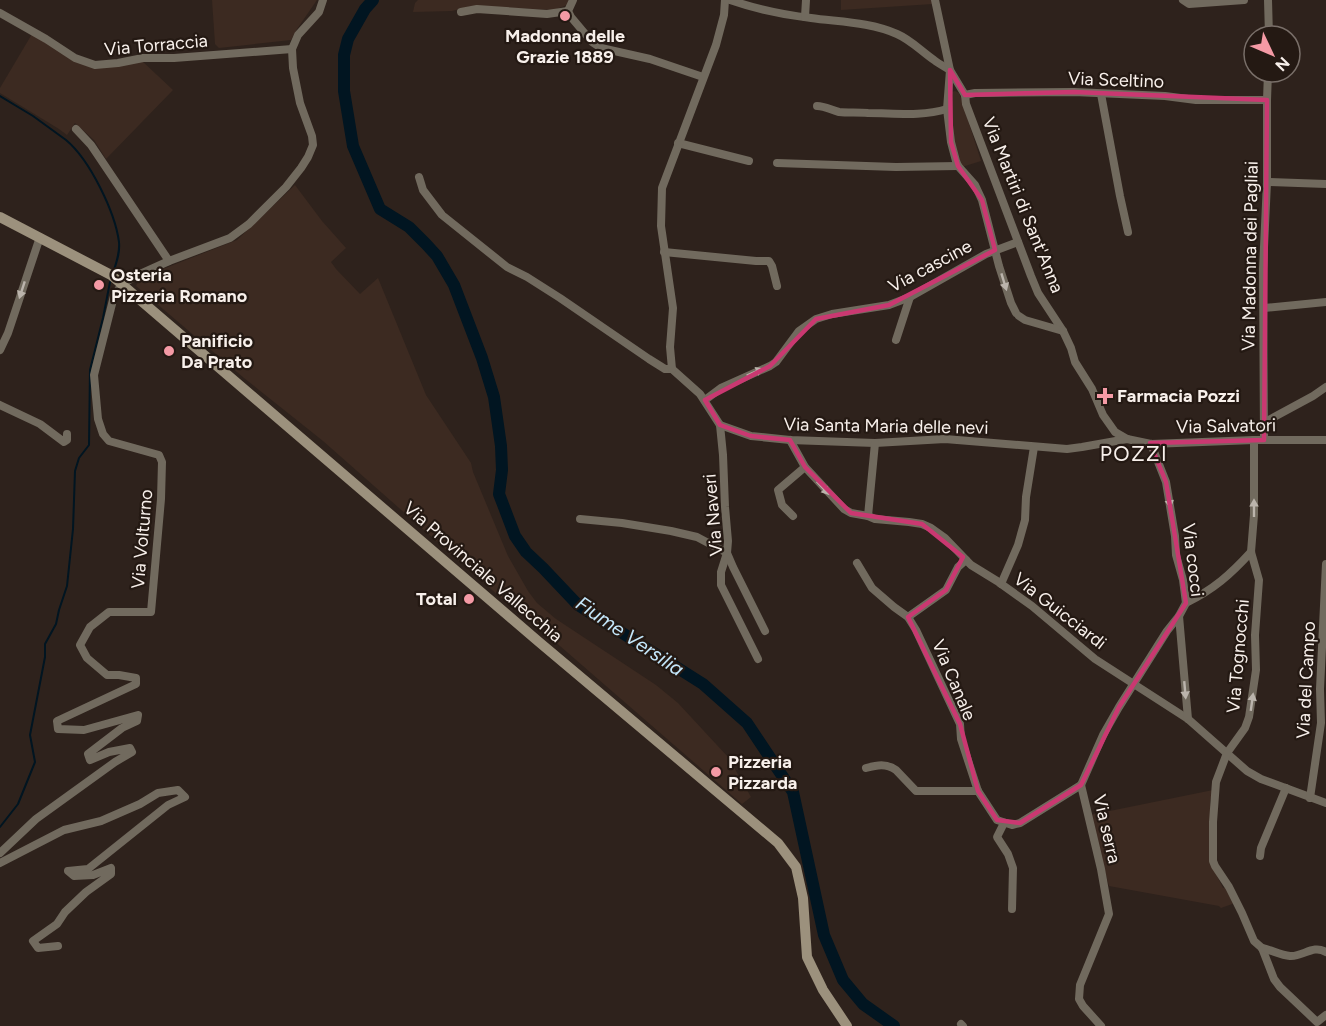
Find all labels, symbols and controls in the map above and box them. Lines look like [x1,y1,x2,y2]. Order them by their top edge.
marker: Madonna delle Grazie 1889 [558,9,572,23]
north arrow [1242,24,1302,84]
place label: Madonna delle Grazie 1889 [505,25,625,68]
street label: Via Torraccia [103,30,209,60]
text: N [1271,53,1294,75]
street label: Via Sceltino [1067,67,1165,93]
street label: Via Martiri di Sant'Anna [978,114,1068,296]
street label: Via Madonna dei Pagliai [1237,161,1263,351]
street label: Via cascine [884,235,976,297]
place label: Osteria Pizzeria Romano [111,264,247,307]
one-way arrow [1000,273,1009,291]
marker: Osteria Pizzeria Romano [92,278,106,292]
one-way arrow [17,281,26,299]
place label: Panificio Da Prato [181,330,253,373]
marker: Panificio Da Prato [162,344,176,358]
one-way arrow [747,367,765,377]
place label: Farmacia Pozzi [1117,385,1240,407]
marker: Farmacia Pozzi [1098,389,1112,403]
street label: Via Santa Maria delle nevi [783,413,989,439]
street label: Via Salvatori [1176,414,1276,438]
district label: POZZI [1100,441,1168,466]
street label: Via Naveri [698,473,728,557]
one-way arrow [816,480,830,494]
street label: Via Volturno [127,488,157,590]
one-way arrow [1165,490,1174,509]
street label: Via Provinciale Vallecchia [399,497,567,647]
one-way arrow [1249,499,1259,518]
street label: Via cocci [1178,522,1208,598]
street label: Via Guicciardi [1009,568,1111,654]
place label: Total [416,588,457,610]
water label: Fiume Versilia [571,591,689,681]
marker: Total [462,592,476,606]
street label: Via Tognocchi [1222,598,1254,714]
street label: Via del Campo [1292,621,1320,739]
street label: Via Canale [927,636,981,724]
one-way arrow [1180,681,1190,700]
one-way arrow [1247,692,1256,711]
place label: Pizzeria Pizzarda [728,751,797,794]
marker: Pizzeria Pizzarda [709,765,723,779]
street label: Via serra [1088,792,1126,866]

